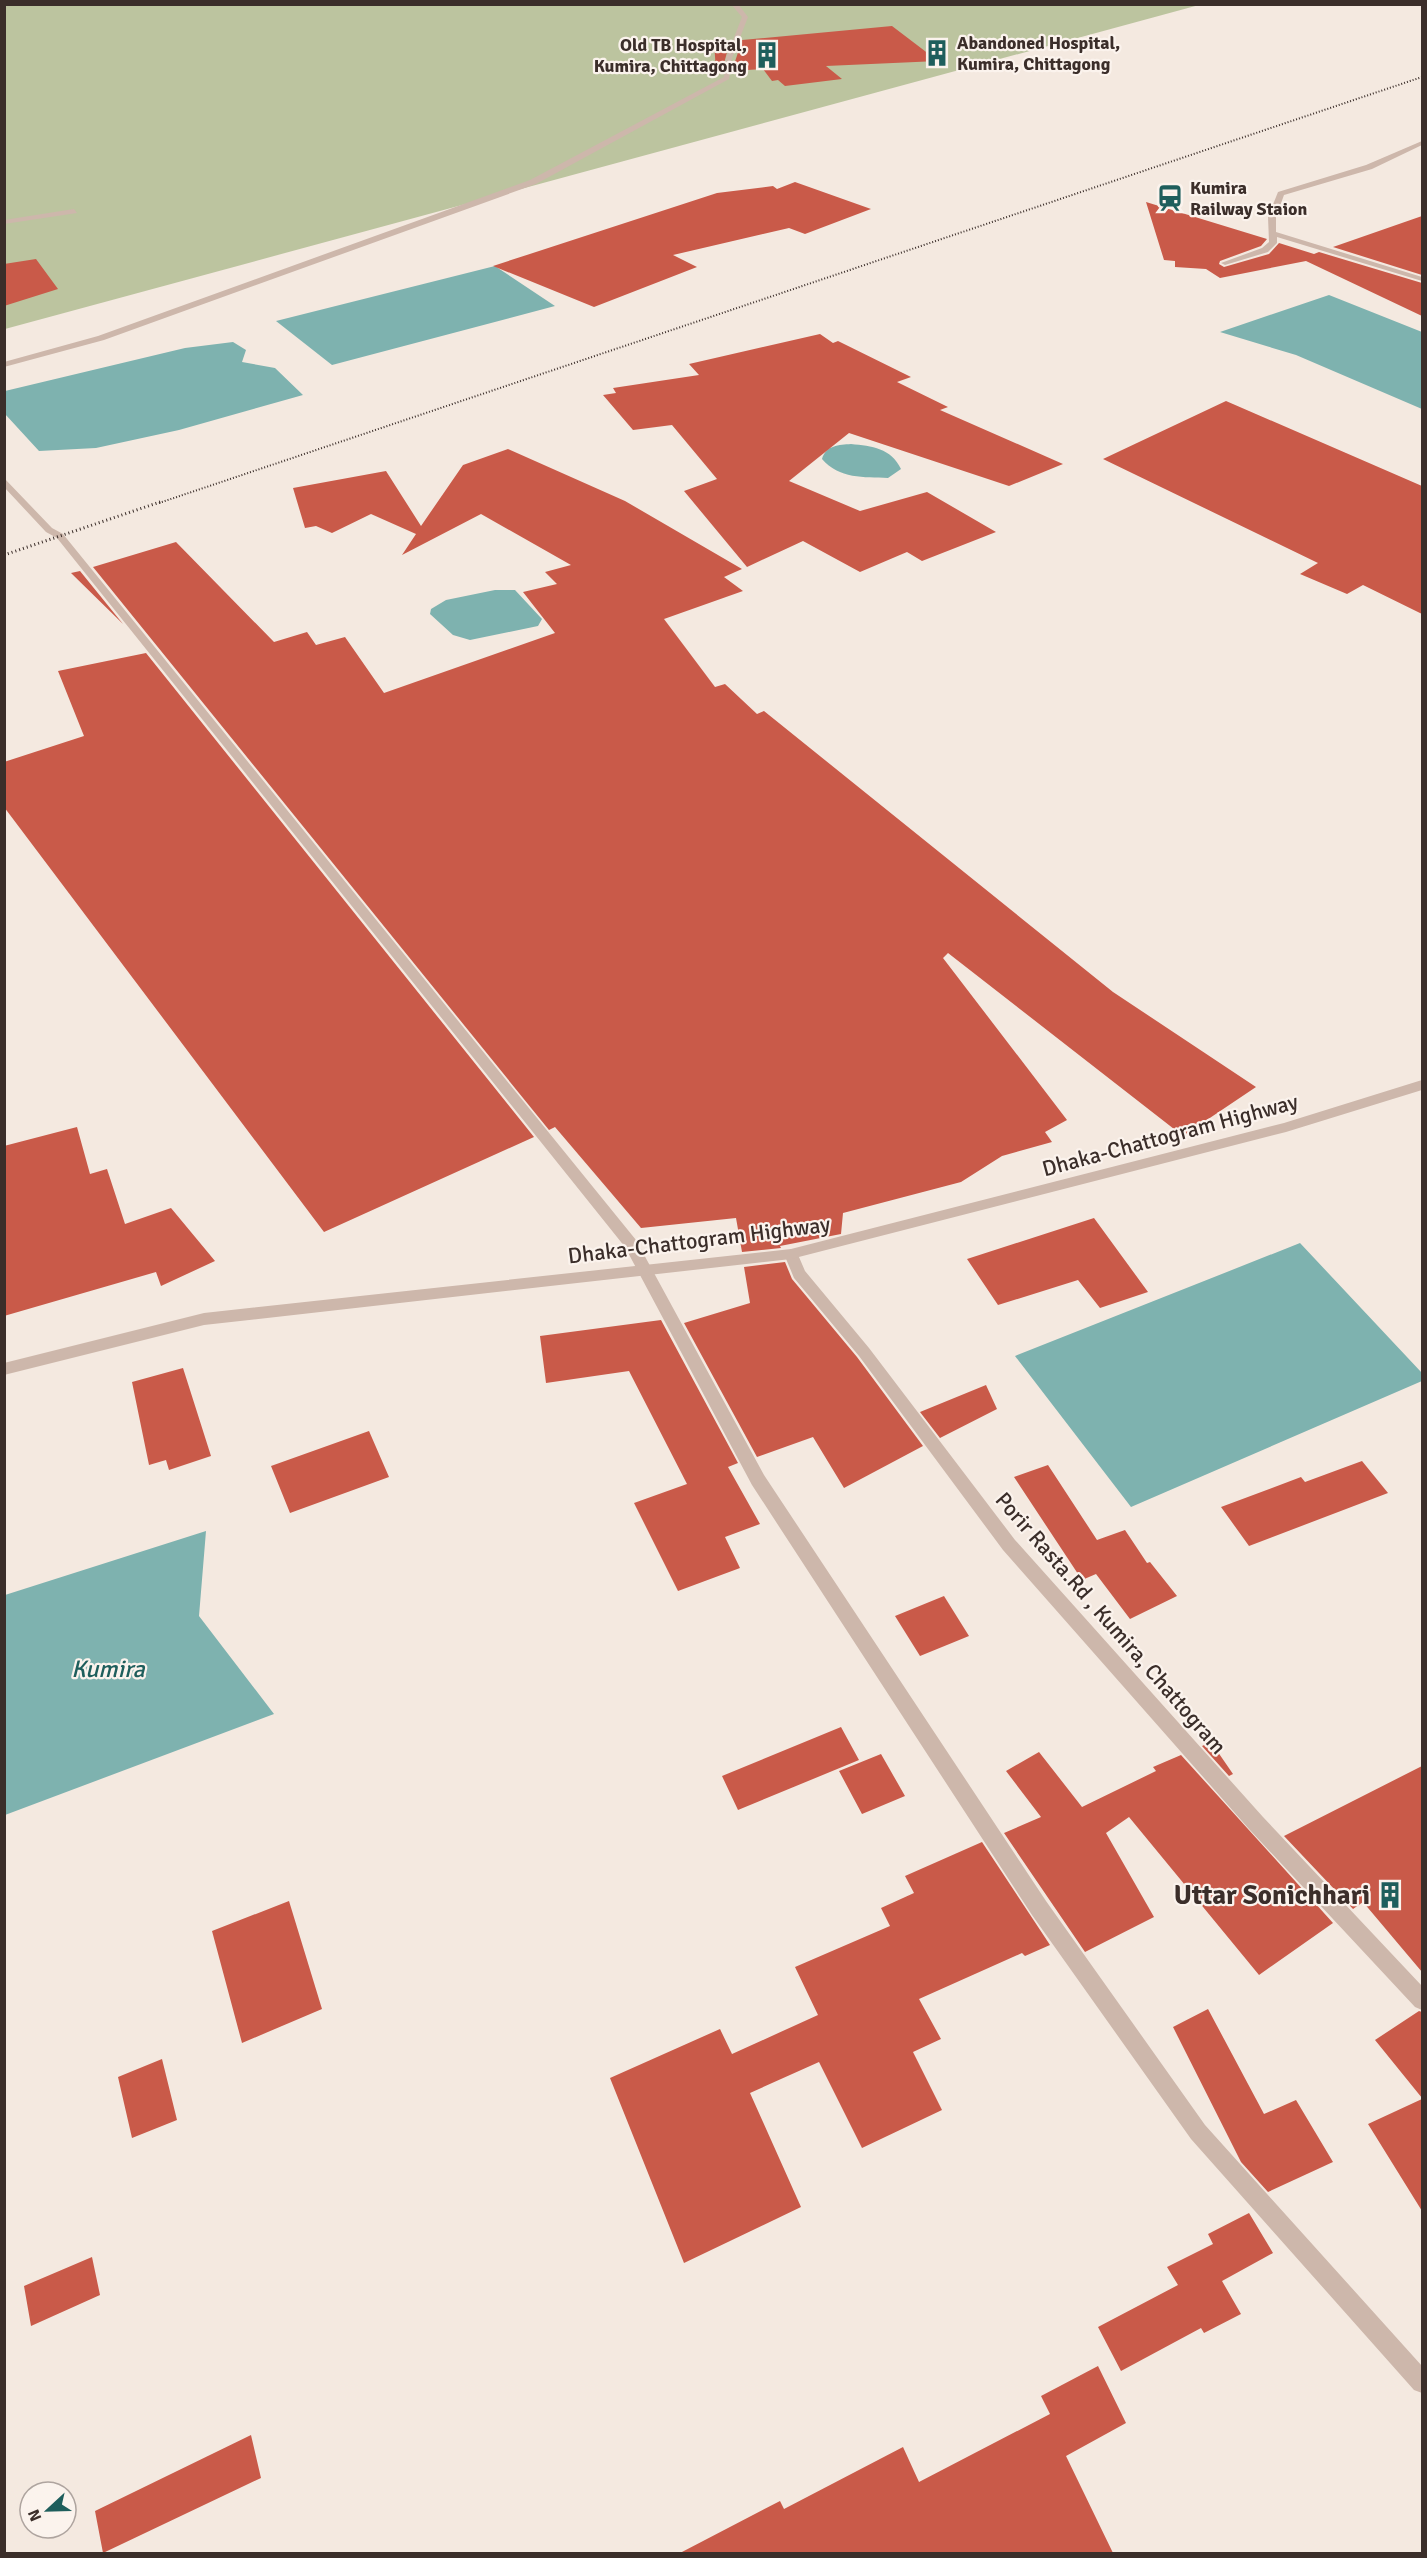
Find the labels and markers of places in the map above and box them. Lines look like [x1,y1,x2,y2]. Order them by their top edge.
place label: Abandoned Hospital, Kumira, Chittagong [957,32,1120,75]
place label: Old TB Hospital, Kumira, Chittagong [594,34,747,77]
building icon: Abandoned Hospital, Kumira, Chittagong [922,38,952,68]
building icon: Old TB Hospital, Kumira, Chittagong [752,40,782,70]
place label: Kumira Railway Staion [1190,177,1307,220]
station icon: Kumira Railway Staion [1155,183,1185,213]
place label: Uttar Sonichhari [1174,1879,1370,1912]
building icon: Uttar Sonichhari [1375,1880,1405,1910]

